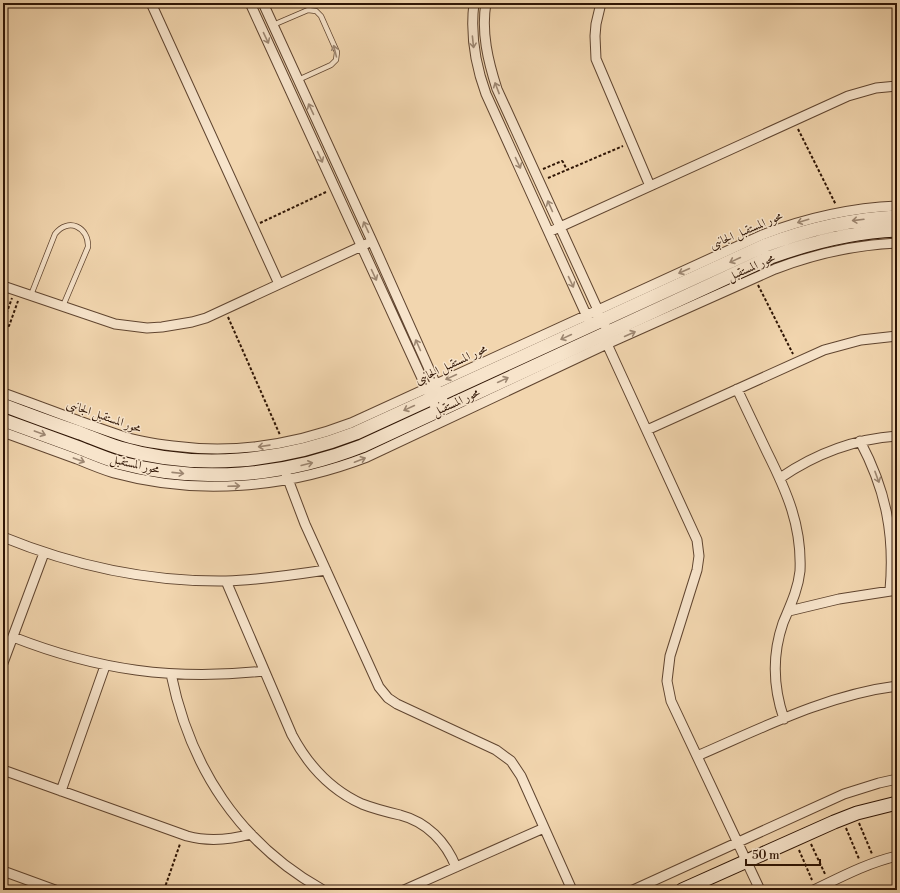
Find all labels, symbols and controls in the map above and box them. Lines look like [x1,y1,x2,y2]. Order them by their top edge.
one-way arrow [263,32,270,44]
one-way arrow [470,35,477,48]
one-way arrow [331,45,339,58]
one-way arrow [492,82,500,94]
one-way arrow [307,103,314,115]
one-way arrow [317,150,324,162]
one-way arrow [514,157,522,169]
one-way arrow [546,200,554,212]
street label: محور المستقبل الجانبى [707,208,786,254]
one-way arrow [852,217,865,224]
one-way arrow [797,218,810,225]
one-way arrow [361,221,369,233]
street label: محور المستقبل [725,250,778,285]
one-way arrow [729,256,741,264]
one-way arrow [371,268,379,280]
one-way arrow [678,268,690,275]
one-way arrow [568,275,576,287]
one-way arrow [624,330,636,337]
one-way arrow [560,334,572,341]
one-way arrow [414,340,422,352]
street label: محور المستقبل الجانبى [413,341,491,389]
one-way arrow [445,374,457,381]
one-way arrow [497,376,509,383]
street label: محور المستقبل [430,385,483,421]
street label: محور المستقبل الجانبى [64,397,144,437]
one-way arrow [404,405,416,413]
one-way arrow [33,430,45,438]
one-way arrow [258,442,271,450]
street label: محور المستقبل [108,452,162,479]
one-way arrow [354,455,366,463]
one-way arrow [72,457,85,464]
one-way arrow [300,460,313,467]
one-way arrow [171,469,184,476]
one-way arrow [873,470,881,482]
one-way arrow [227,482,240,490]
scale bar [746,841,820,867]
text: 50 m [752,848,780,863]

